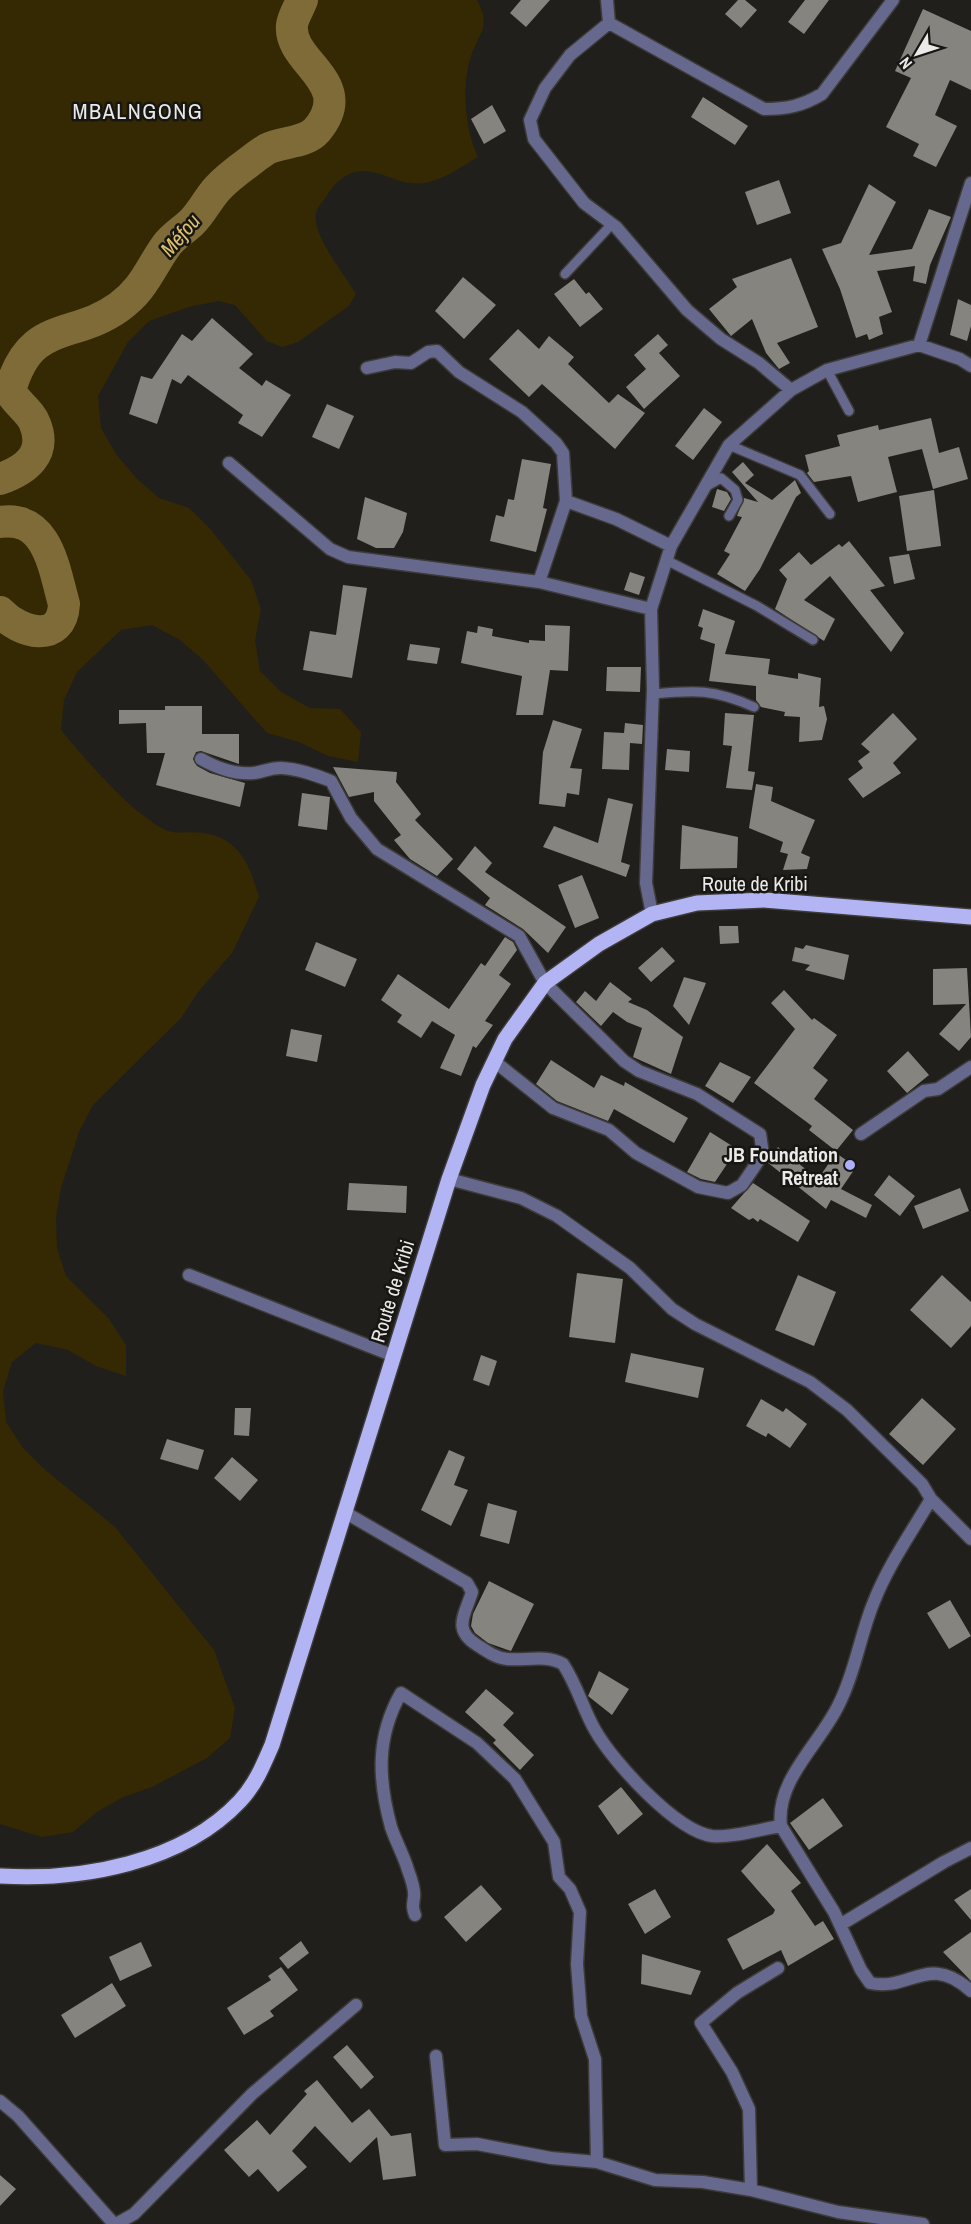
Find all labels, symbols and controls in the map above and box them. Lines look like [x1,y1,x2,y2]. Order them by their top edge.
north arrow [887,24,947,84]
text: N [894,53,917,74]
district label: MBALNGONG [73,96,203,126]
water label: Méfou [153,207,207,263]
street label: Route de Kribi [702,870,808,897]
place label: JB Foundation Retreat [724,1141,839,1191]
marker: JB Foundation Retreat [843,1158,857,1172]
street label: Route de Kribi [364,1236,420,1346]

